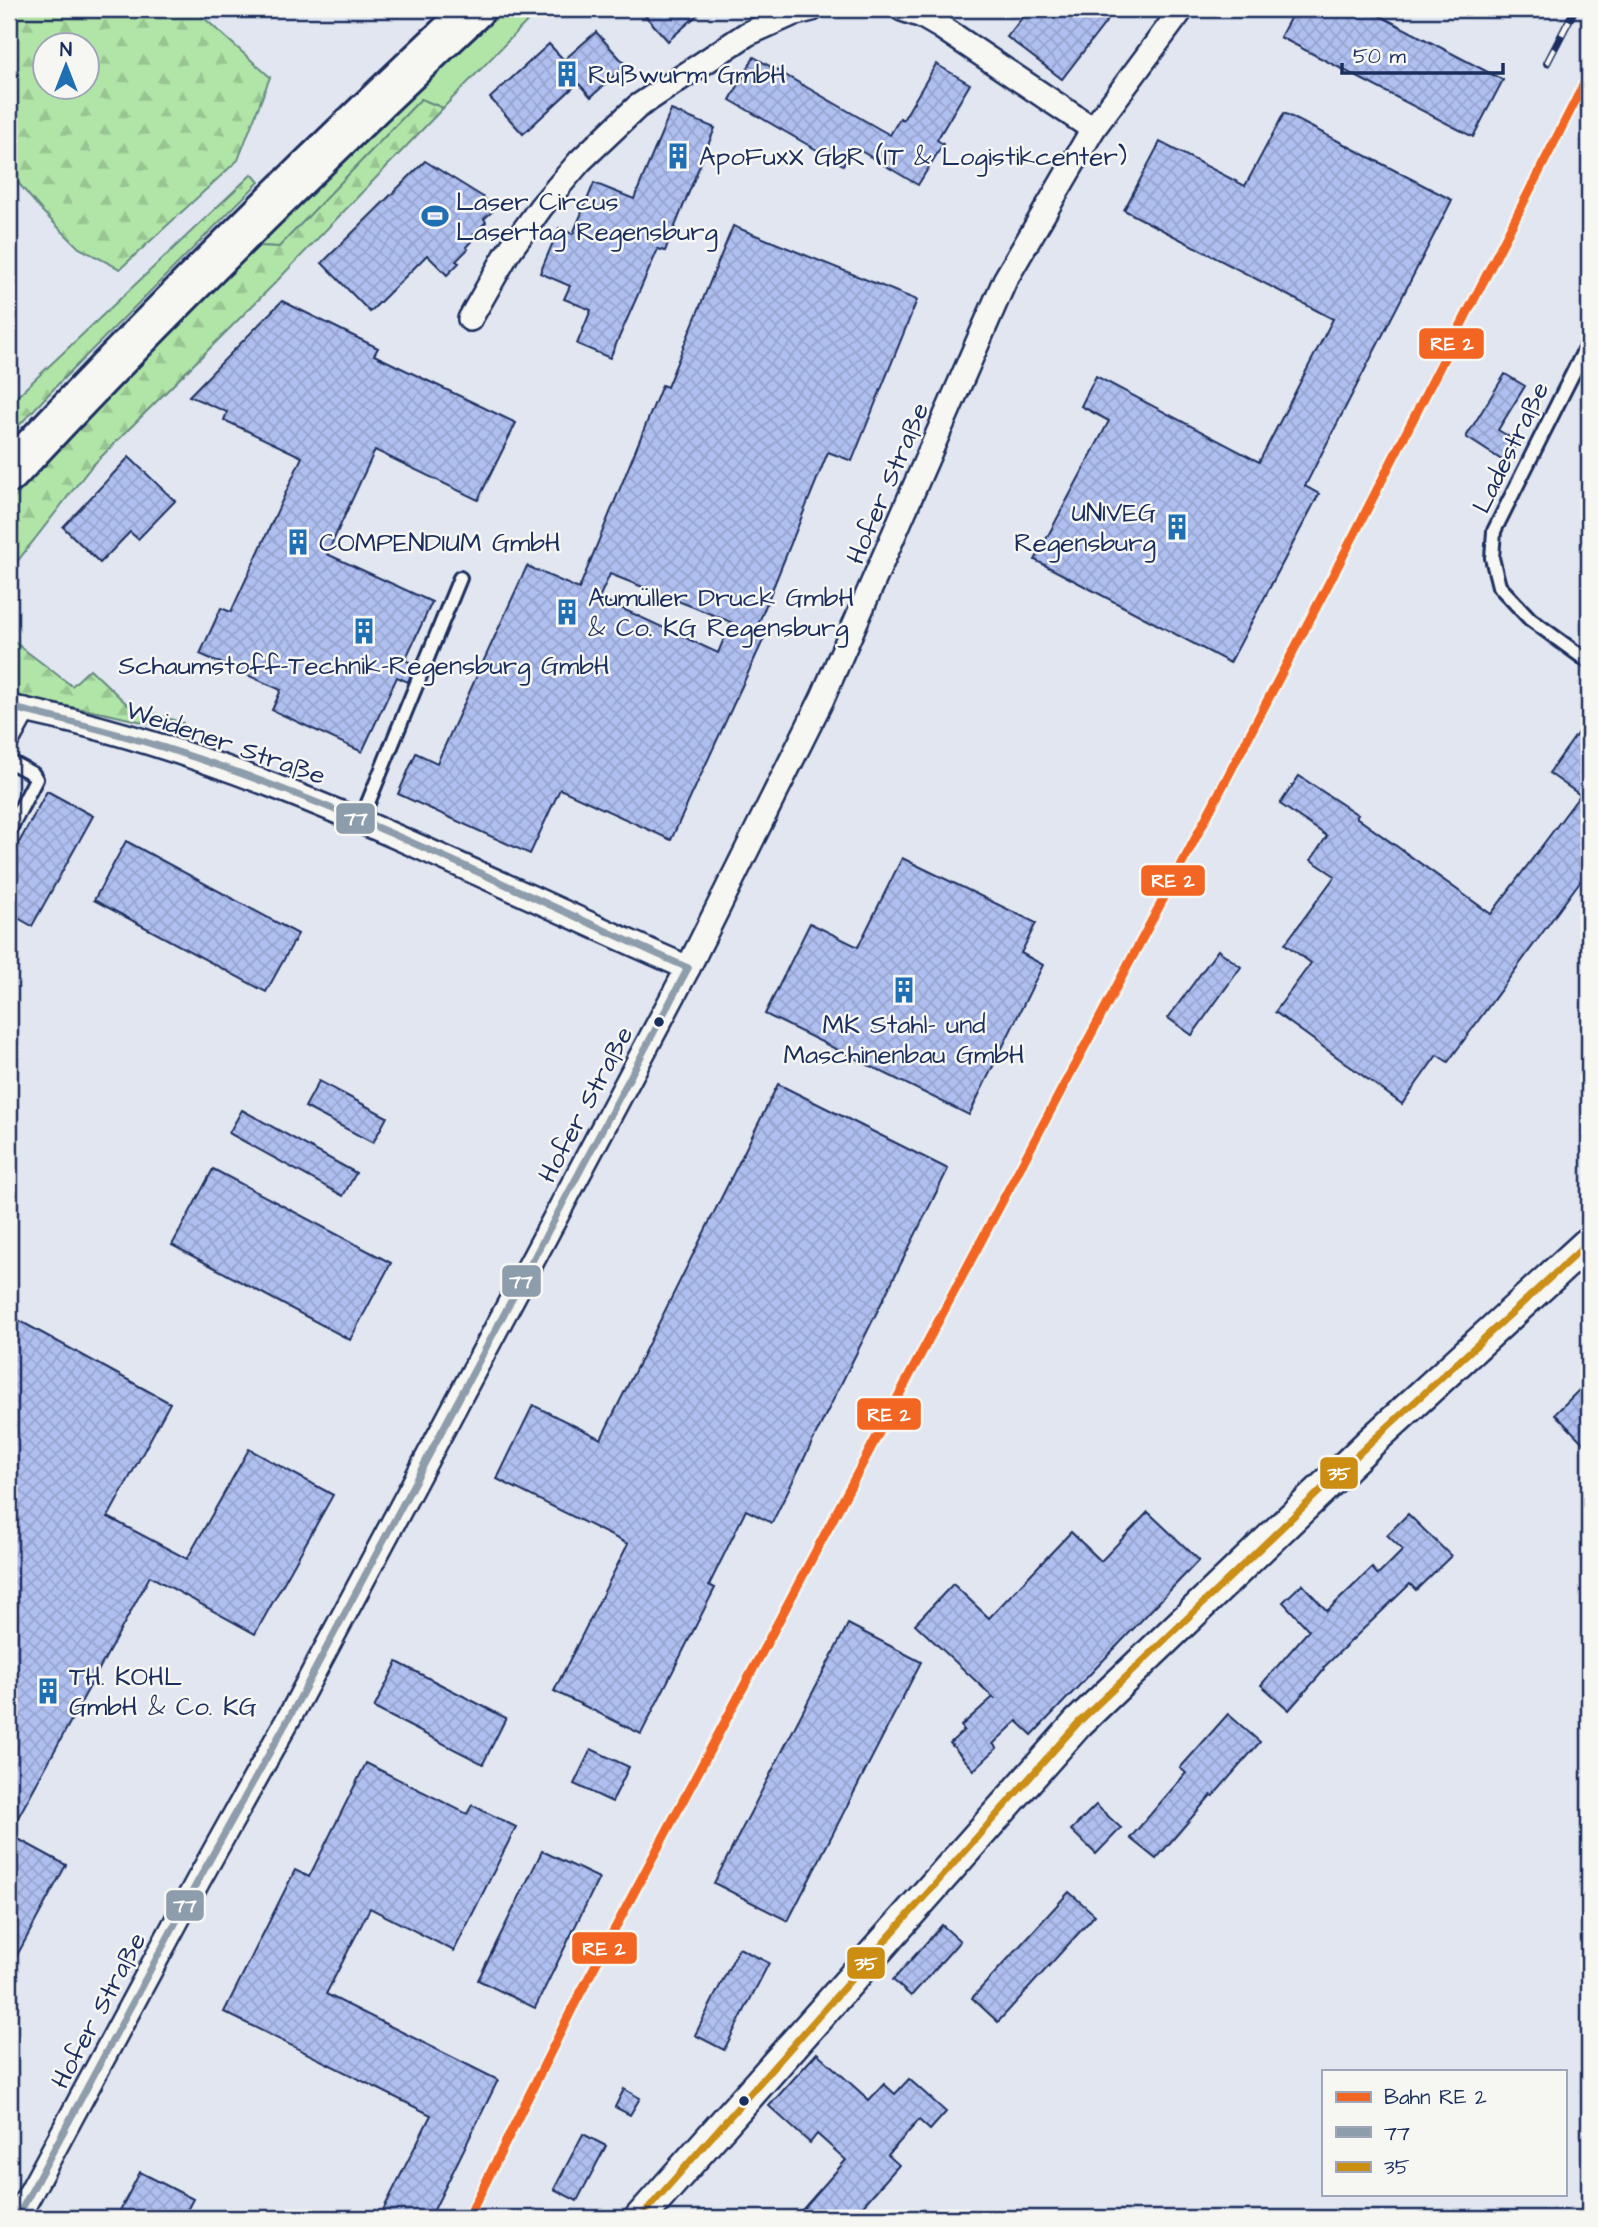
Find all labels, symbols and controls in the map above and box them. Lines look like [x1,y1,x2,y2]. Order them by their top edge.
north arrow [32,32,102,102]
scale bar [1342,32,1504,76]
text: N [60,37,72,64]
text: 50 m [1353,42,1407,71]
place label: Rußwurm GmbH [588,57,786,93]
building icon: Rußwurm GmbH [552,59,582,89]
place label: ApoFuxX GbR (IT & Logistikcenter) [699,139,1127,177]
building icon: ApoFuxX GbR (IT & Logistikcenter) [663,141,693,171]
place label: Laser Circus Lasertag Regensburg [456,184,718,252]
sports icon: Laser Circus Lasertag Regensburg [420,201,450,231]
line badge: RE 2 [1418,327,1485,360]
text: RE 2 [1430,331,1474,358]
street label: Ladestraße [1464,376,1558,519]
street label: Hofer Straße [838,397,938,570]
place label: UNIVEG Regensburg [1014,495,1156,563]
building icon: UNIVEG Regensburg [1162,512,1192,542]
place label: COMPENDIUM GmbH [319,525,561,561]
building icon: COMPENDIUM GmbH [283,527,313,557]
place label: Aumüller Druck GmbH & Co. KG Regensburg [588,580,854,648]
building icon: Aumüller Druck GmbH & Co. KG Regensburg [552,597,582,627]
building icon: Schaumstoff-Technik-Regensburg GmbH [349,616,379,646]
place label: Schaumstoff-Technik-Regensburg GmbH [118,648,610,686]
street label: Weidener Straße [121,692,330,794]
line badge: 77 [335,802,376,835]
text: 77 [343,806,368,833]
line badge: RE 2 [1140,864,1206,897]
text: RE 2 [1151,868,1195,895]
building icon: MK Stahl- und Maschinenbau GmbH [889,975,919,1005]
place label: MK Stahl- und Maschinenbau GmbH [783,1007,1025,1073]
unlabelled marker [652,1015,666,1029]
street label: Hofer Straße [530,1020,642,1189]
line badge: 77 [501,1264,542,1298]
text: 77 [508,1269,533,1296]
line badge: RE 2 [856,1397,922,1431]
text: RE 2 [867,1402,911,1429]
line badge: 35 [1319,1456,1359,1490]
text: 35 [1326,1461,1351,1488]
place label: TH. KOHL GmbH & Co. KG [69,1659,257,1725]
building icon: TH. KOHL GmbH & Co. KG [33,1676,63,1706]
line badge: 77 [165,1889,205,1922]
text: 77 [172,1893,197,1920]
street label: Hofer Straße [43,1926,155,2095]
line badge: RE 2 [571,1931,638,1965]
text: RE 2 [582,1936,626,1963]
line badge: 35 [846,1946,886,1980]
text: 35 [853,1951,878,1978]
legend [1322,2070,1566,2196]
text: Bahn RE 2 [1384,2083,1487,2112]
unlabelled marker [737,2094,751,2108]
text: 77 [1384,2119,1410,2148]
text: 35 [1384,2153,1410,2182]

